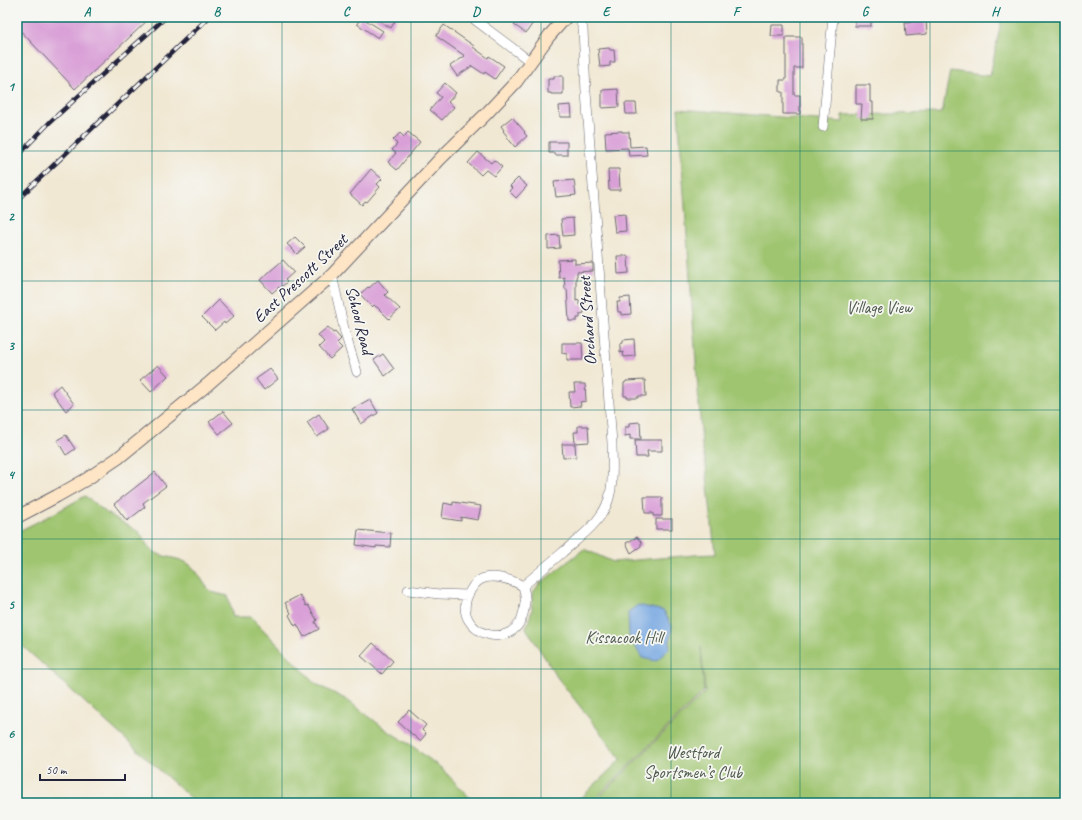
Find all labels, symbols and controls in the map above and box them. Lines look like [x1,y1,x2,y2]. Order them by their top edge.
text: A [84,4,92,20]
text: B [214,4,222,20]
text: C [343,4,351,20]
text: D [472,4,481,20]
text: E [603,4,612,20]
text: F [733,4,742,20]
text: G [862,4,870,20]
text: H [991,4,1001,20]
text: 1 [8,79,16,95]
text: 2 [8,209,15,225]
street label: East Prescott Street [249,228,354,327]
street label: Orchard Street [574,273,601,366]
street label: School Road [341,284,379,359]
park label: Village View [846,297,913,318]
text: 3 [8,338,15,354]
text: 4 [8,467,16,483]
text: 5 [8,597,15,613]
park label: Kissacook Hill [585,627,666,648]
text: 6 [8,726,15,742]
park label: Westford Sportsmen’s Club [644,742,744,783]
scale bar [40,756,125,782]
text: 50 m [46,762,68,778]

